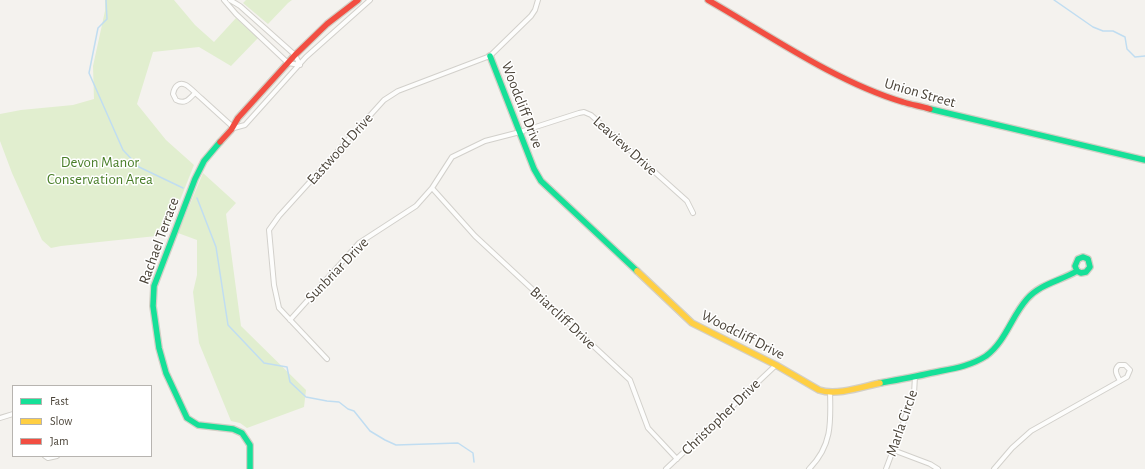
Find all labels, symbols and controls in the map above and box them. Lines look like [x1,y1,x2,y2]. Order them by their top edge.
street label: Woodcliff Drive [497,59,547,151]
street label: Union Street [882,74,958,112]
street label: Eastwood Drive [303,109,377,189]
street label: Leaview Drive [589,112,661,180]
park label: Devon Manor Conservation Area [47,153,153,188]
street label: Rachael Terrace [135,195,183,287]
street label: Sunbriar Drive [301,234,373,306]
street label: Briarcliff Drive [526,283,600,353]
street label: Woodcliff Drive [698,306,788,364]
street label: Christopher Drive [678,375,764,459]
legend [12,385,152,457]
street label: Marla Circle [882,387,922,459]
text: Fast [50,395,69,407]
text: Slow [50,415,72,427]
text: Jam [50,435,69,447]

